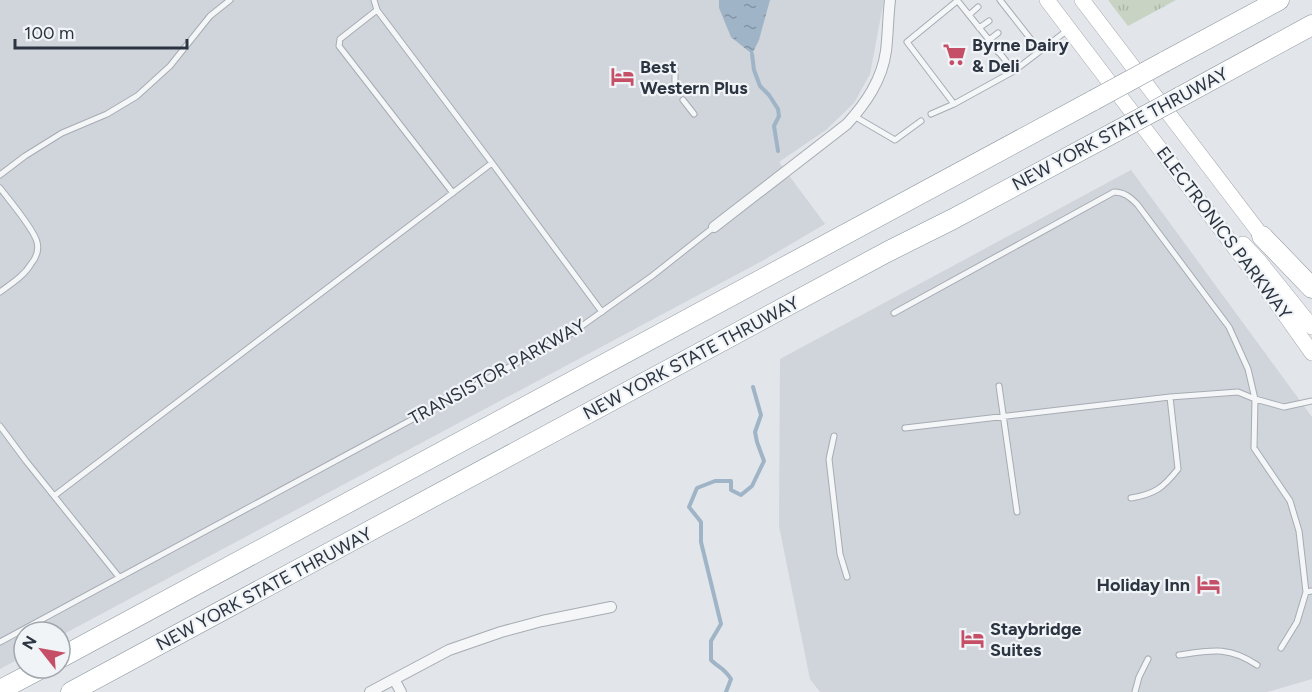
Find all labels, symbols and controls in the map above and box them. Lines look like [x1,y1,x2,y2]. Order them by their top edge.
scale bar [15,12,188,50]
text: 100 m [24,22,74,44]
place label: Byrne Dairy & Deli [972,34,1069,77]
supermarket icon: Byrne Dairy & Deli [941,42,967,68]
place label: Best Western Plus [640,56,748,99]
street label: NEW YORK STATE THRUWAY [1008,63,1232,195]
hotel icon: Best Western Plus [609,64,635,90]
street label: ELECTRONICS PARKWAY [1152,142,1296,324]
street label: NEW YORK STATE THRUWAY [579,292,803,424]
street label: TRANSISTOR PARKWAY [405,314,589,430]
street label: NEW YORK STATE THRUWAY [152,523,376,655]
hotel icon: Holiday Inn [1195,572,1221,598]
place label: Holiday Inn [1097,574,1190,596]
place label: Staybridge Suites [990,618,1082,661]
north arrow [12,620,72,680]
hotel icon: Staybridge Suites [959,626,985,652]
text: N [18,632,41,653]

